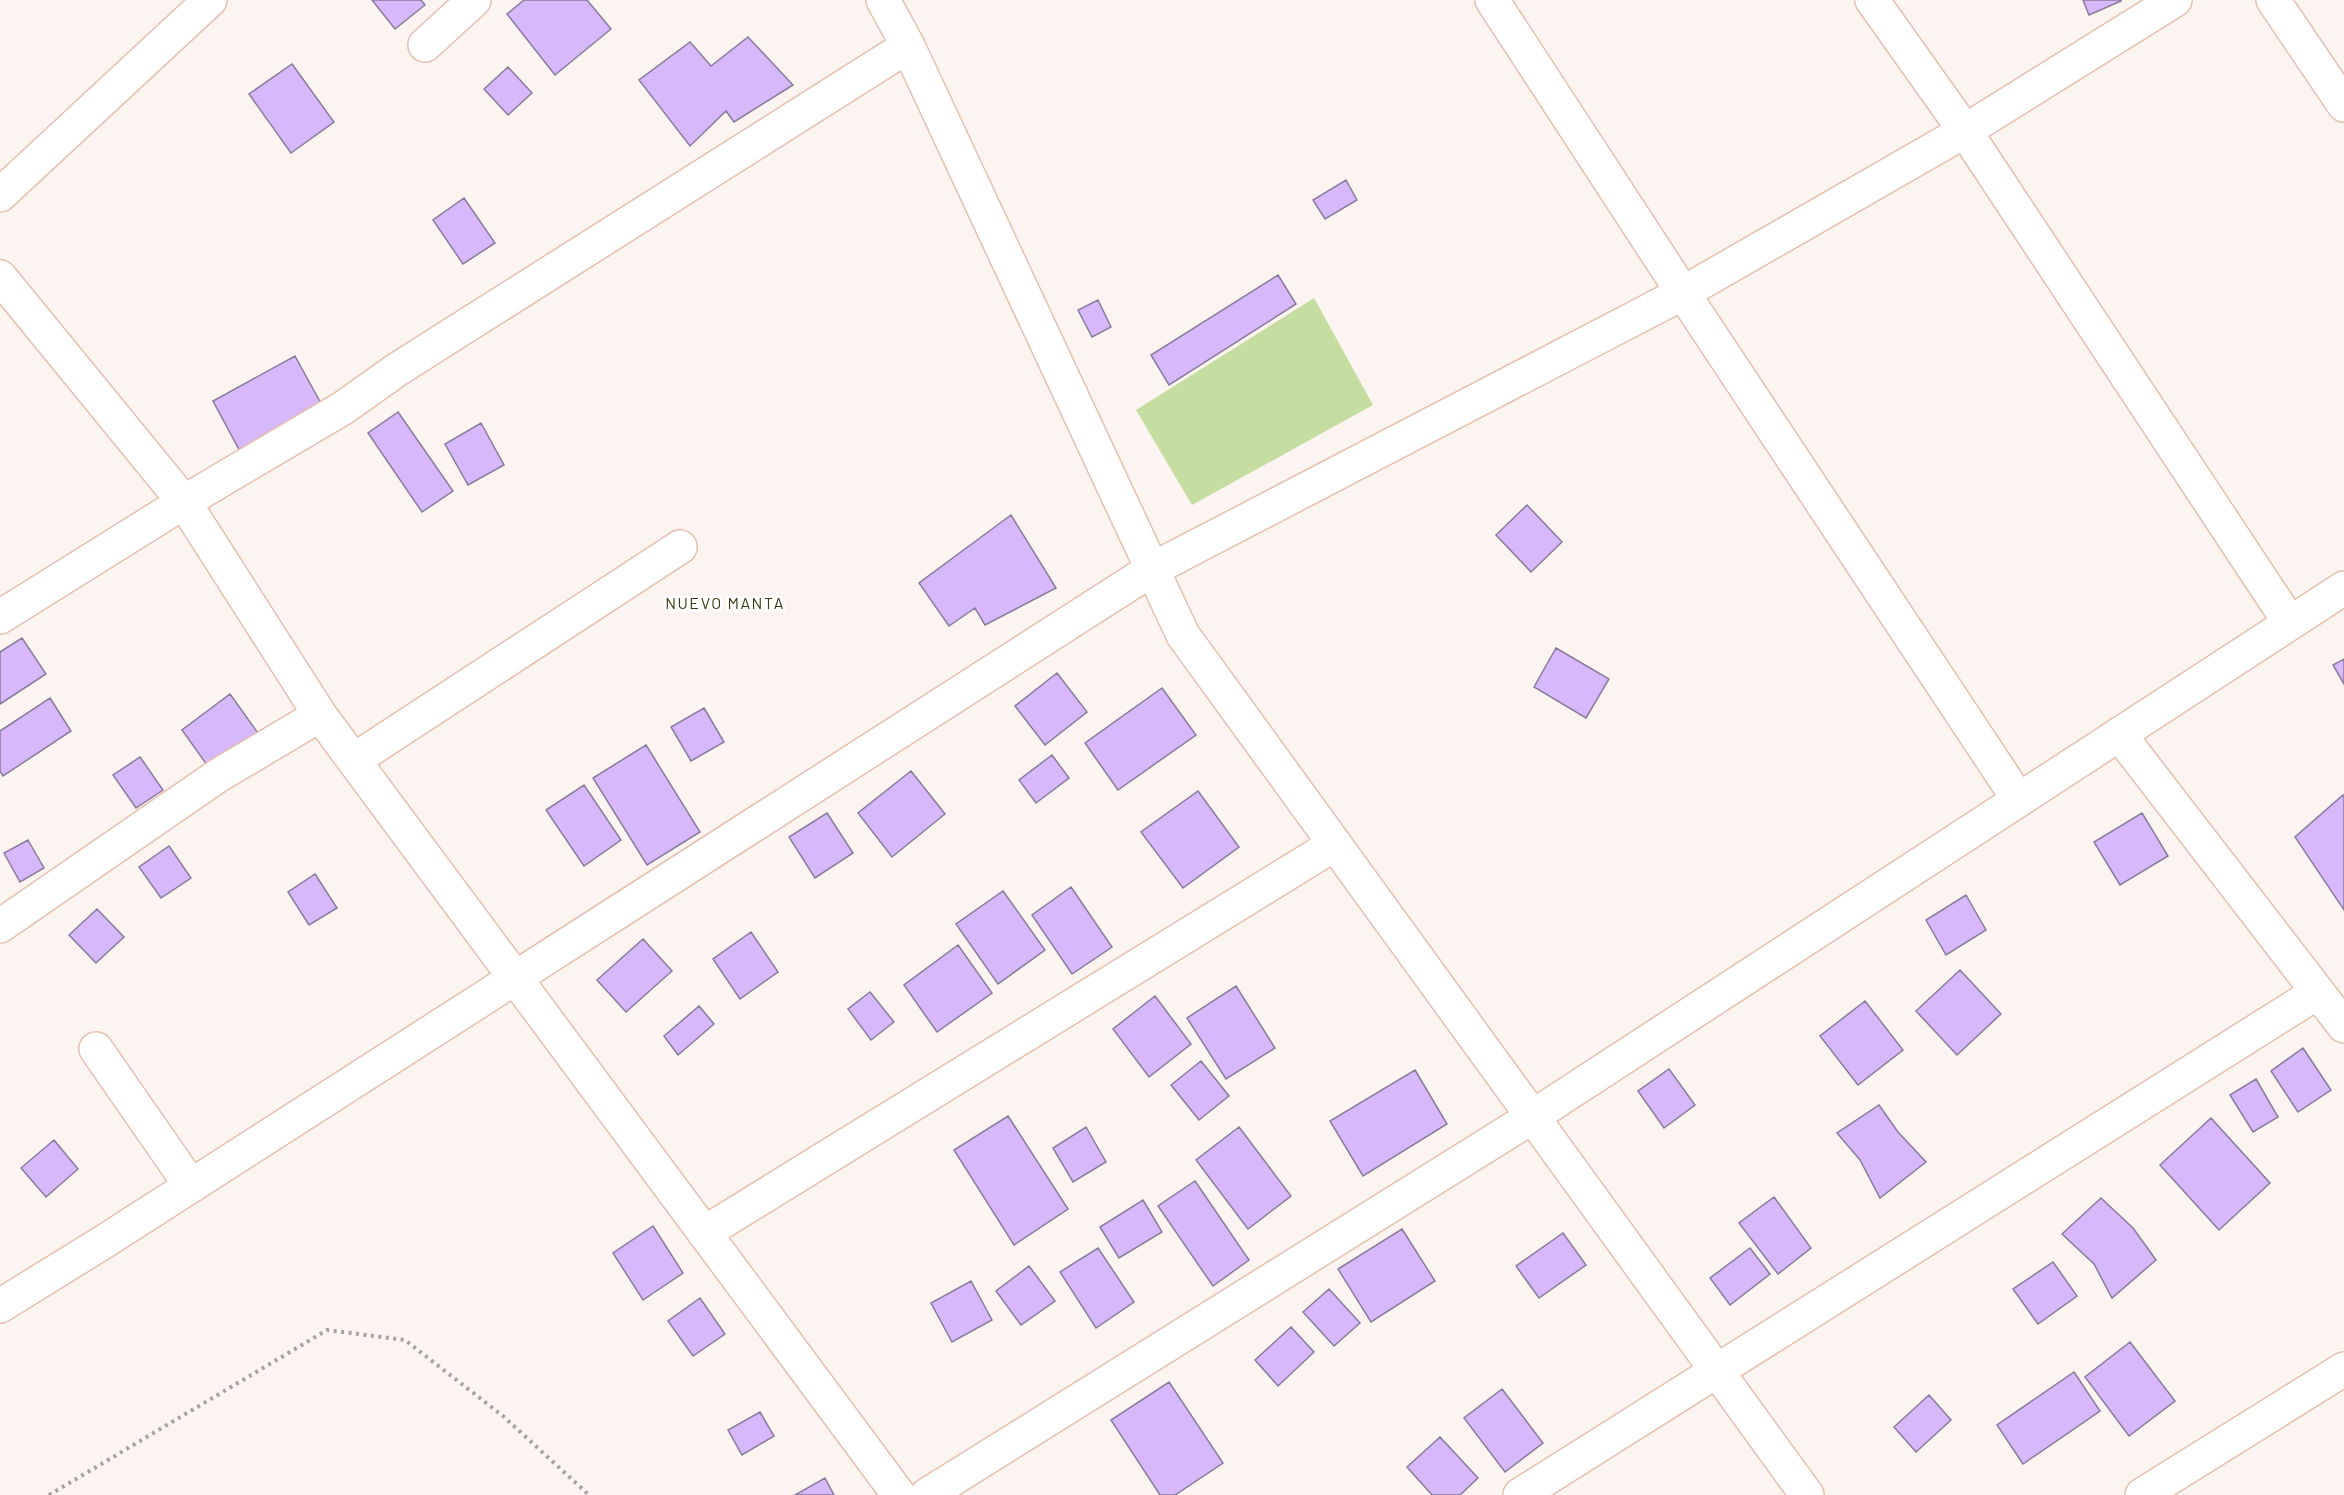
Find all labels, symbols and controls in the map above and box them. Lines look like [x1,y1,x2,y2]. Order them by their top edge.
district label: NUEVO MANTA [665,593,785,612]

